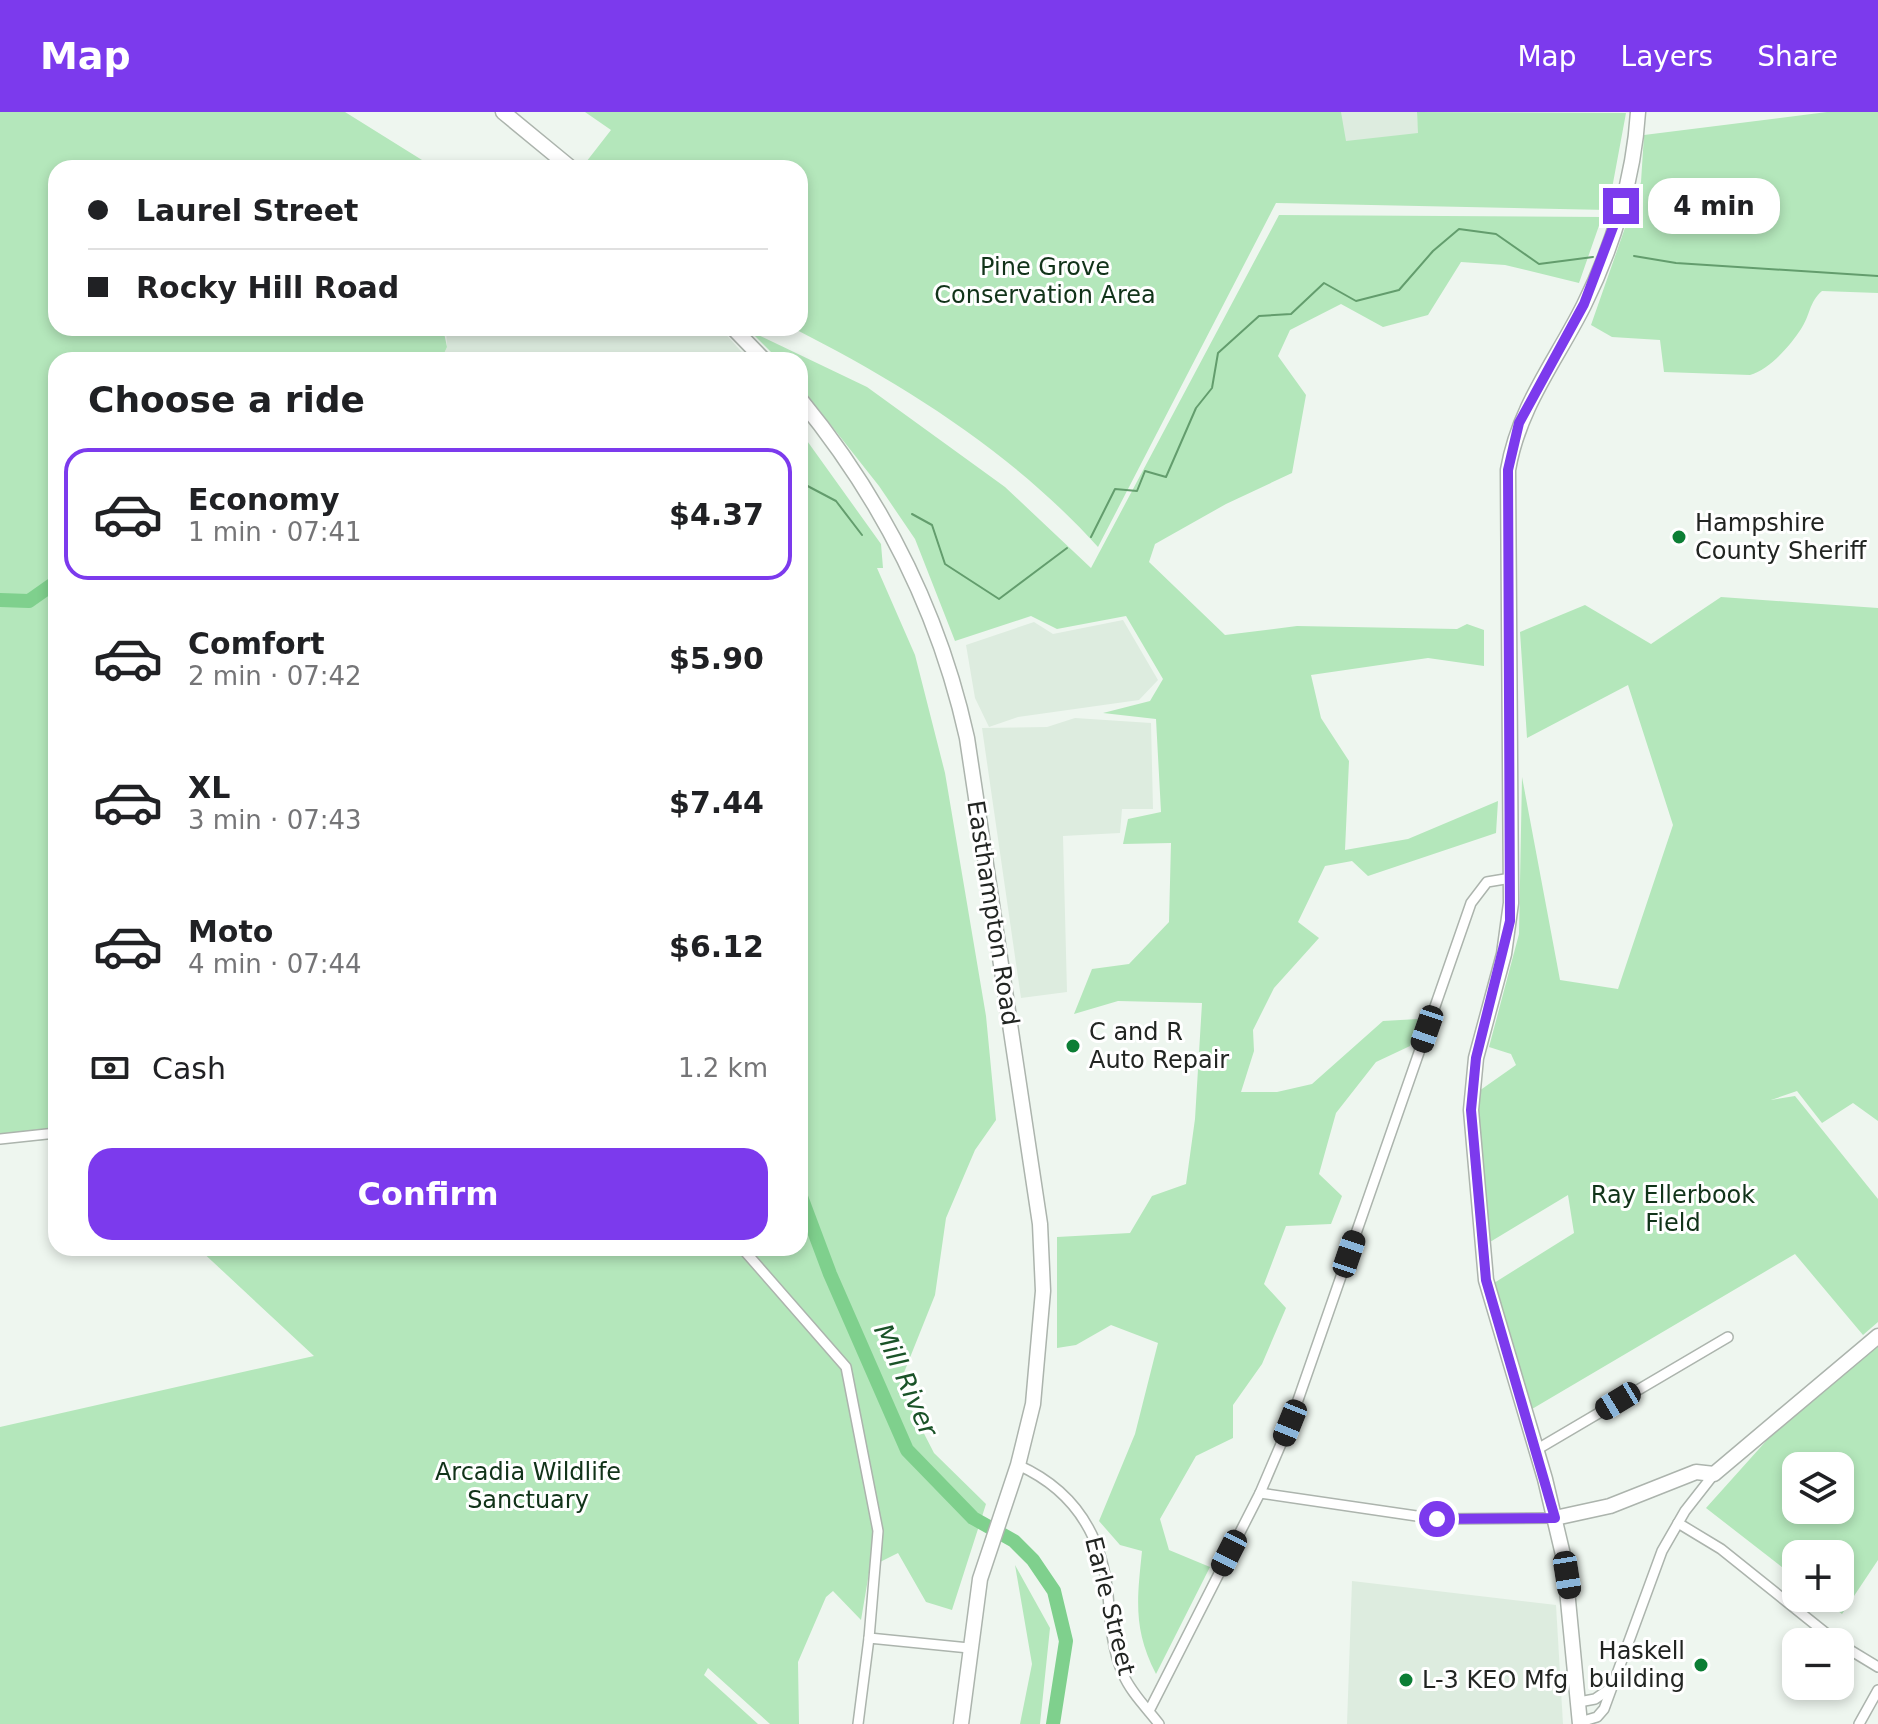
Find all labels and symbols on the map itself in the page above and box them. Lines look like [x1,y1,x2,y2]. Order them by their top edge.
callout: 4 min [1649,178,1781,234]
route end [1603,188,1639,224]
park label: Pine Grove Conservation Area [934,253,1156,309]
place label: Hampshire County Sheriff [1695,509,1867,565]
marker: Hampshire County Sheriff [1670,528,1688,546]
street label: Easthampton Road [961,798,1025,1028]
car [1408,1002,1446,1056]
place label: C and R Auto Repair [1089,1018,1229,1074]
marker: C and R Auto Repair [1064,1037,1082,1055]
park label: Ray Ellerbook Field [1591,1181,1755,1237]
car [1330,1227,1368,1281]
water label: Mill River [868,1319,945,1443]
car [1591,1378,1645,1424]
car [1270,1396,1310,1450]
park label: Arcadia Wildlife Sanctuary [435,1458,621,1514]
route start [1419,1501,1455,1537]
car [1207,1526,1251,1580]
street label: Earle Street [1079,1534,1141,1678]
car [1551,1549,1583,1601]
place label: Haskell building [1589,1637,1685,1693]
marker: Haskell building [1692,1656,1710,1674]
place label: L-3 KEO Mfg [1422,1666,1568,1694]
marker: L-3 KEO Mfg [1397,1671,1415,1689]

